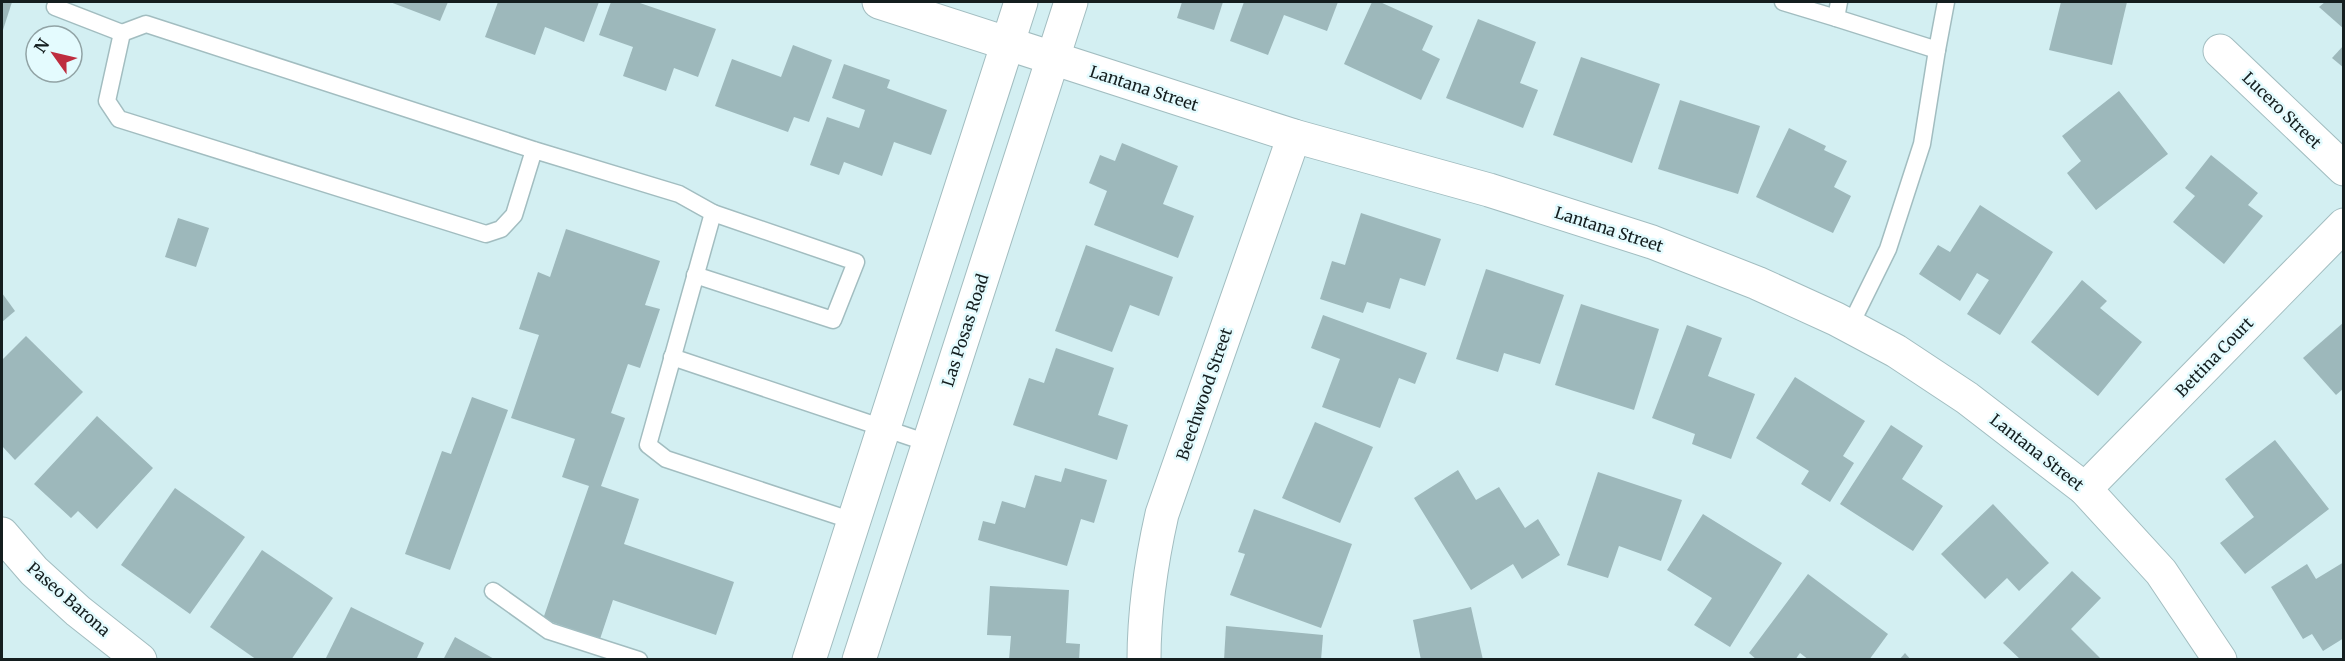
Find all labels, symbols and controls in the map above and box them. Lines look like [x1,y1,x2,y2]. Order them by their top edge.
north arrow [24,24,84,84]
text: N [30,34,54,56]
street label: Lantana Street [1087,61,1202,115]
street label: Lucero Street [2239,68,2326,153]
street label: Lantana Street [1552,202,1667,256]
street label: Las Posas Road [937,271,993,389]
street label: Bettina Court [2171,312,2258,401]
street label: Beechwood Street [1172,324,1236,463]
street label: Lantana Street [1986,409,2088,495]
street label: Paseo Barona [23,558,115,641]

